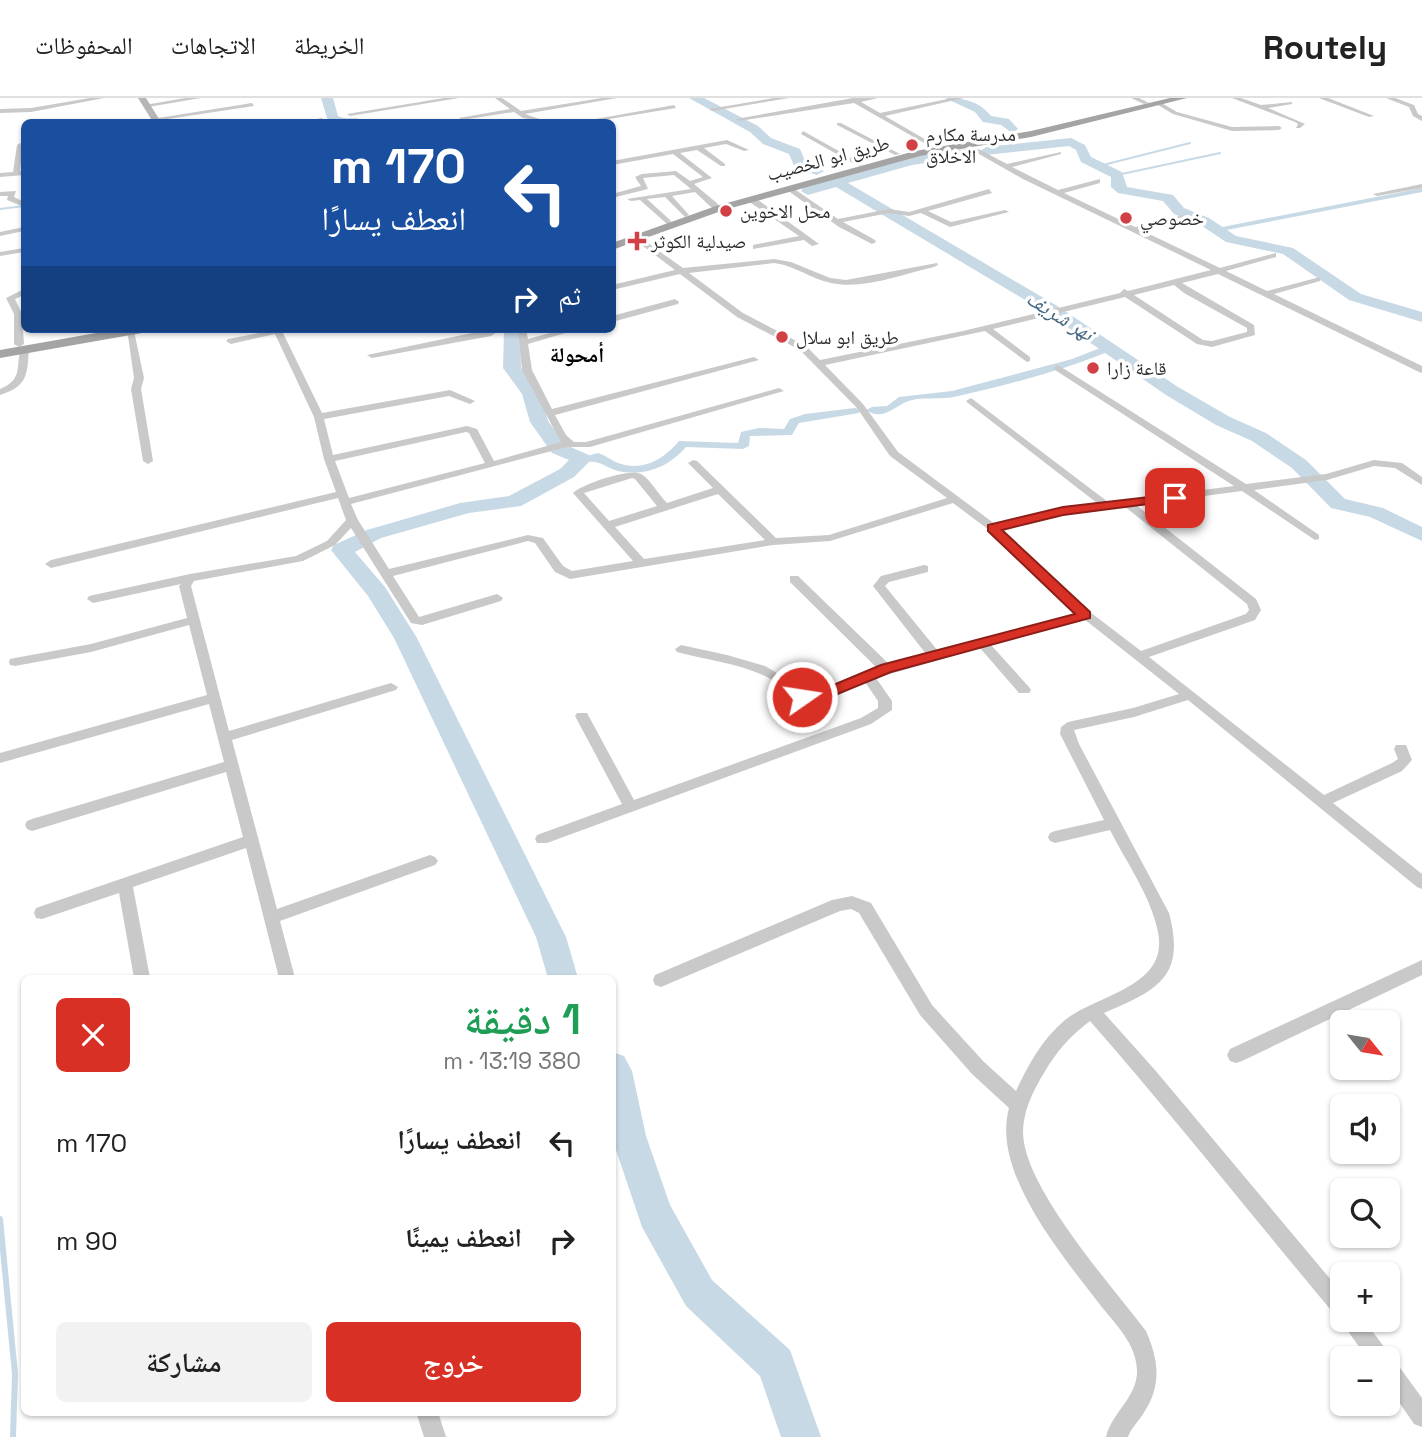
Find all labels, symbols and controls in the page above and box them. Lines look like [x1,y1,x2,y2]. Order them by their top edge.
text: Routely [1263,27,1387,69]
text: المحفوظات [35,30,133,61]
text: الاتجاهات [171,30,256,61]
text: الخريطة [294,30,365,61]
place label: مدرسة مكارم الاخلاق [926,122,1016,169]
street label: طريق ابو الخصيب [764,130,892,187]
text: 170 m [331,135,466,197]
marker: مدرسة مكارم الاخلاق [904,137,920,153]
icon: left [490,147,581,238]
text: انعطف يسارًا [322,199,466,239]
place label: محل الاخوين [740,199,830,224]
marker: محل الاخوين [718,203,734,219]
place label: خصوصي [1140,206,1204,234]
marker: خصوصي [1118,210,1134,226]
place label: صيدلية الكوثر [650,229,746,254]
marker: صيدلية الكوثر [629,233,645,249]
text: ثم [558,279,581,313]
icon: right [506,280,544,318]
water label: نهر شريف [1022,284,1102,349]
place label: طريق ابو سلال [796,325,899,350]
marker: طريق ابو سلال [774,329,790,345]
district label: أمحولة [550,341,604,368]
place label: قاعة زارا [1107,356,1167,381]
marker: قاعة زارا [1085,360,1101,376]
pin [1145,468,1205,528]
icon: arrive [1156,479,1194,517]
position arrow [765,660,839,734]
text: 1 دقيقة [464,993,581,1046]
button: close [56,998,130,1072]
north arrow [1330,1010,1400,1080]
map controls [1330,1010,1400,1416]
text: 380 m · 13:19 [443,1046,581,1076]
button: sound [1330,1094,1400,1164]
text: انعطف يسارًا [398,1123,522,1157]
icon: left [543,1124,581,1162]
text: 170 m [56,1126,127,1160]
button: search [1330,1178,1400,1248]
text: انعطف يمينًا [405,1221,522,1255]
icon: right [543,1222,581,1260]
text: 90 m [56,1224,118,1258]
button: + [1330,1262,1400,1332]
button: مشاركة [56,1322,312,1402]
button: خروج [326,1322,581,1402]
button: − [1330,1346,1400,1416]

